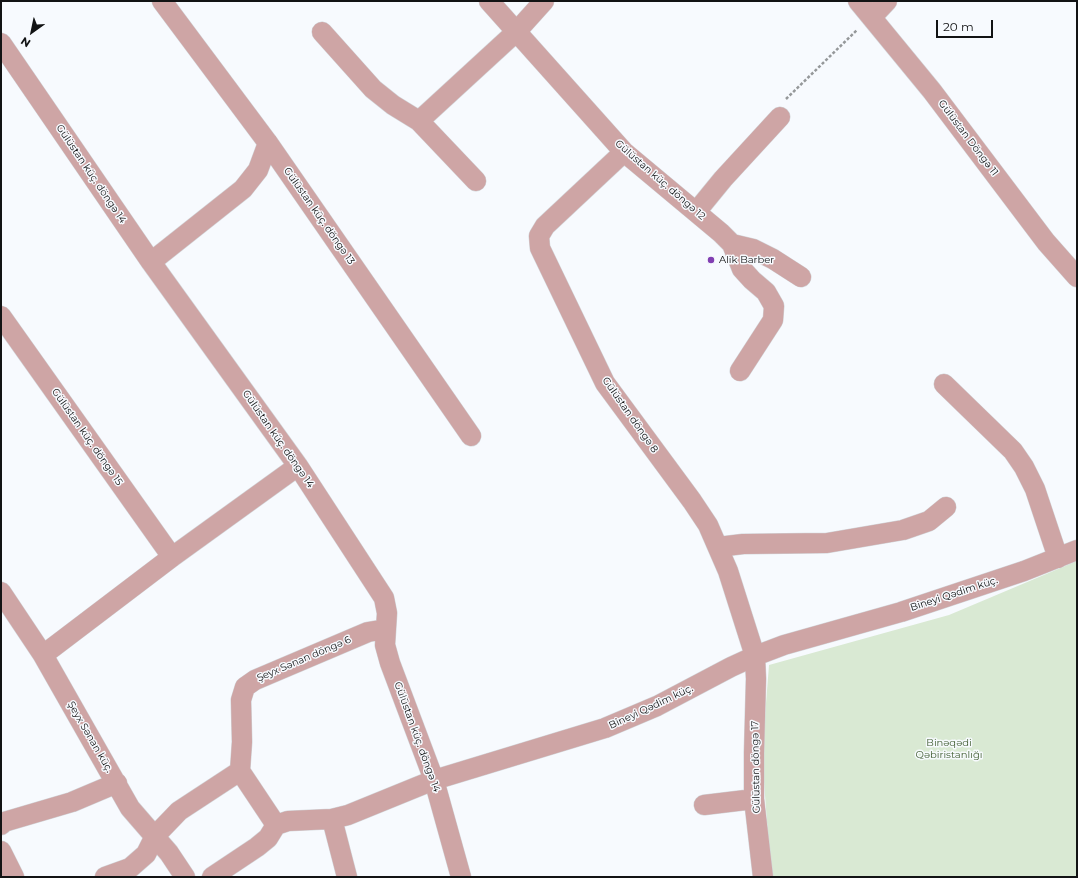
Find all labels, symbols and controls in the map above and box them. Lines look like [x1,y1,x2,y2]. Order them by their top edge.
north arrow [12,12,52,52]
scale bar [938,12,995,38]
text: 20 m [943,19,974,34]
text: N [18,34,33,50]
street label: Gülüstan Döngə 11 [936,98,1000,178]
street label: Gülüstan küç. döngə 14 [53,122,129,226]
street label: Gülüstan küç. döngə 12 [612,138,708,222]
street label: Gülüstan küç. döngə 13 [281,165,357,267]
place label: Alik Barber [719,254,774,266]
marker: Alik Barber [706,255,716,265]
street label: Gülüstan döngə 8 [599,375,661,455]
street label: Gülüstan küç. döngə 15 [49,386,125,488]
street label: Gülüstan küç. döngə 14 [240,388,316,490]
street label: Bineyi Qədim küç. [909,574,999,614]
street label: Şeyx Sənan döngə 6 [255,634,353,684]
street label: Gülüstan küç. döngə 14 [391,680,443,794]
street label: Bineyi Qədim küç. [607,682,695,732]
street label: Şeyx Sənan küç. [65,699,115,775]
street label: Gülüstan döngə 17 [749,721,763,813]
park label: Binəqədi Qəbiristanlığı [916,737,982,760]

